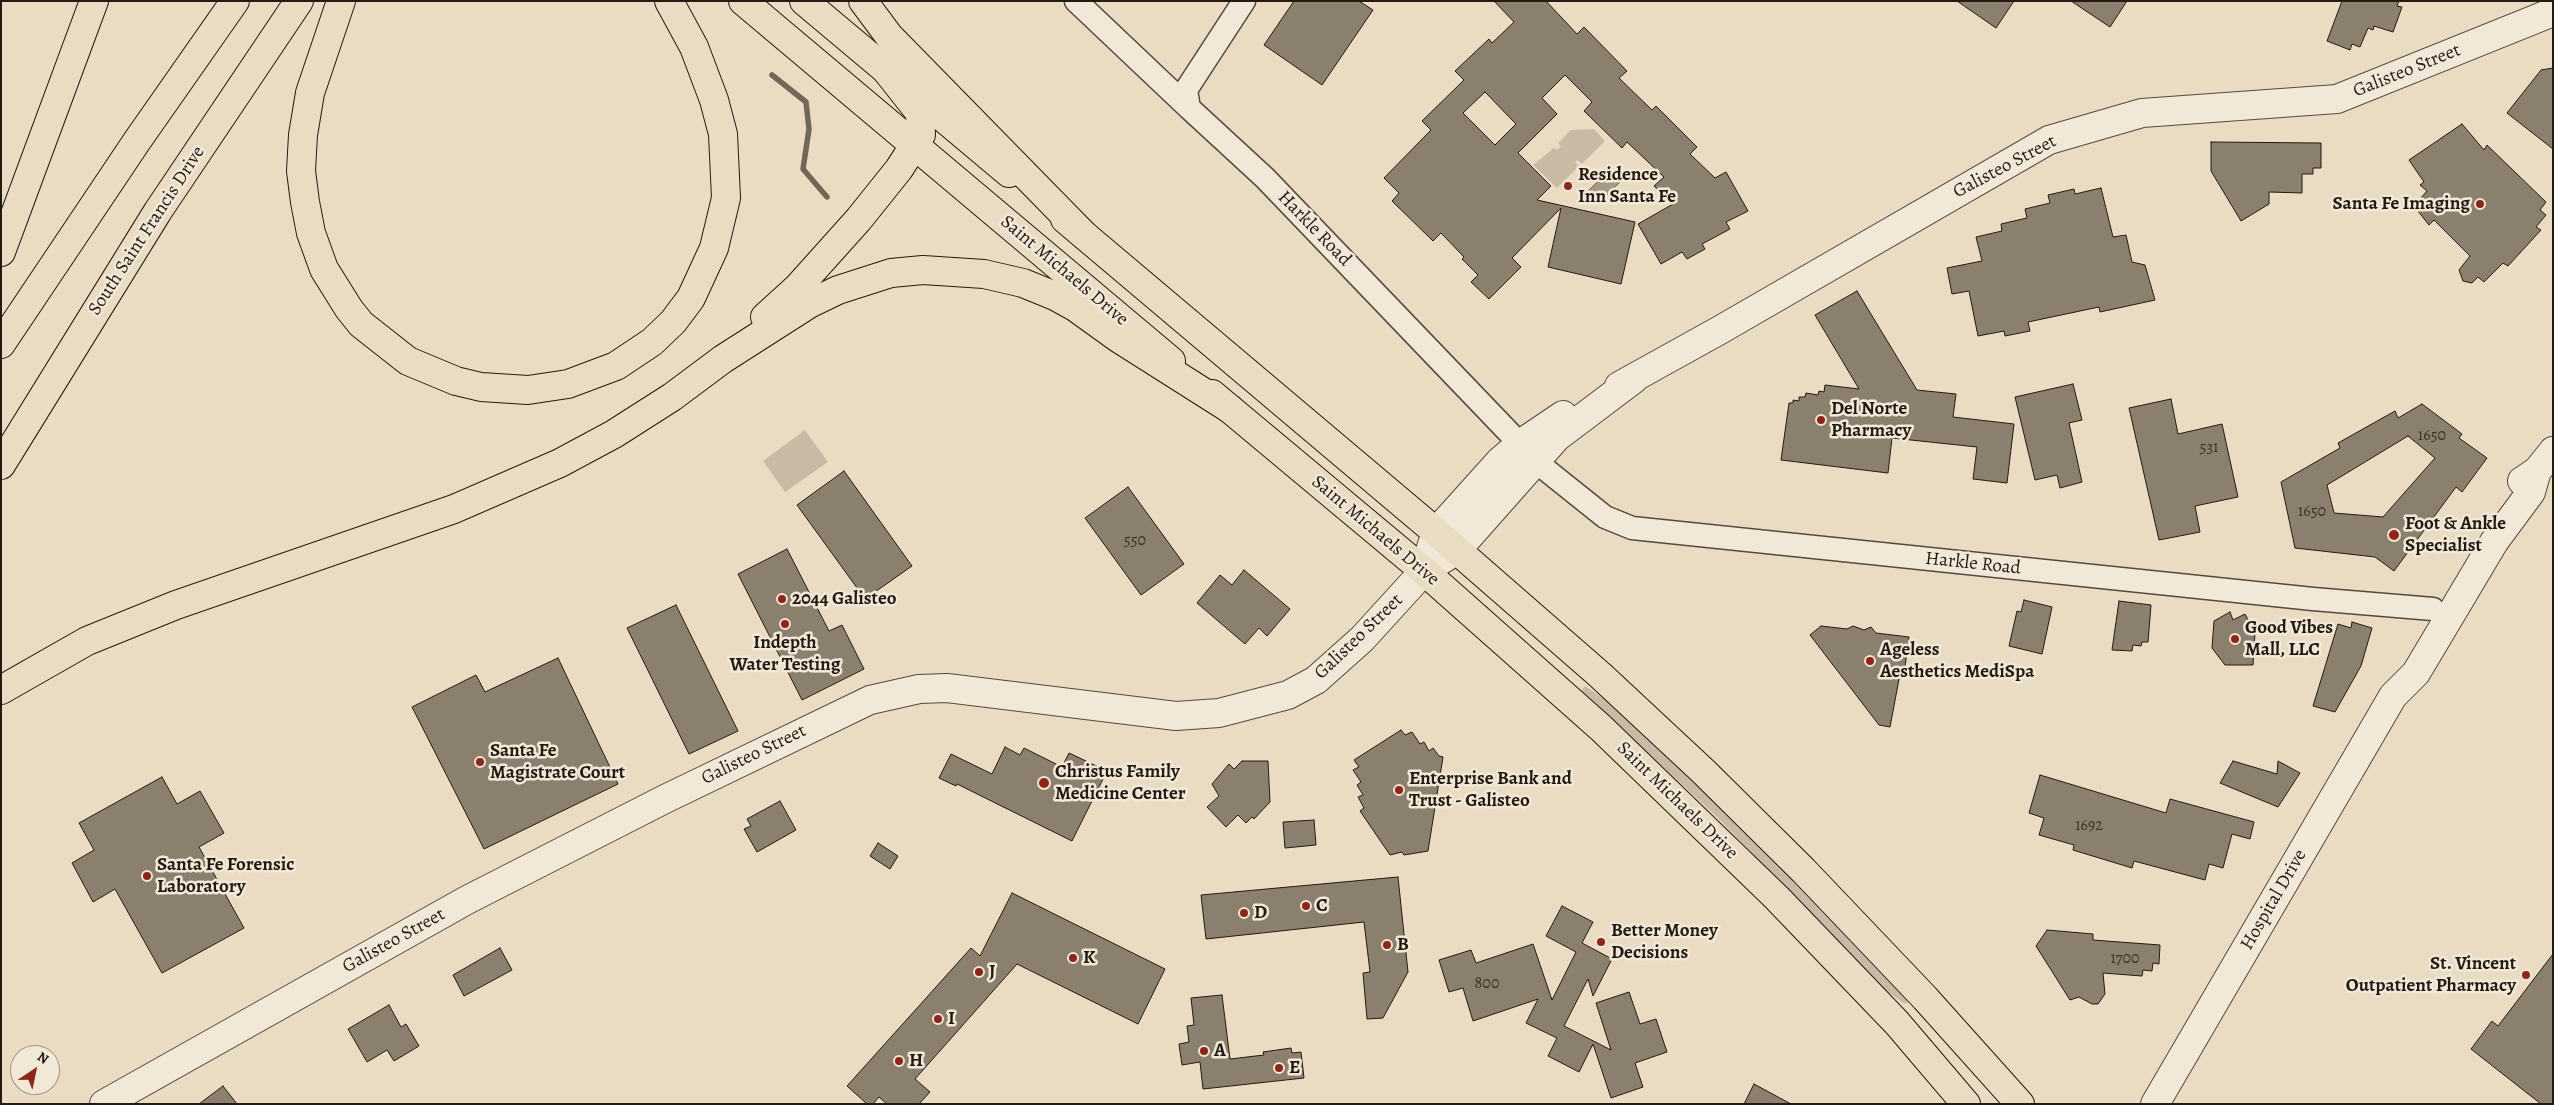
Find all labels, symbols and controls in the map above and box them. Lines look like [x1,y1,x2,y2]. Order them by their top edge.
street label: Galisteo Street [2350,39,2464,103]
street label: Galisteo Street [1949,130,2061,204]
street label: South Saint Francis Drive [84,142,210,320]
place label: Residence Inn Santa Fe [1578,164,1676,208]
marker: Residence Inn Santa Fe [1562,180,1574,192]
street label: Harkle Road [1272,187,1356,271]
place label: Santa Fe Imaging [2333,193,2470,215]
marker: Santa Fe Imaging [2474,198,2486,210]
street label: Saint Michaels Drive [995,211,1133,331]
place label: Del Norte Pharmacy [1831,398,1911,442]
marker: Del Norte Pharmacy [1815,414,1827,426]
house number: 1650 [2418,426,2446,446]
house number: 531 [2199,438,2219,458]
street label: Saint Michaels Drive [1306,471,1444,591]
house number: 1650 [2298,502,2326,522]
place label: Foot & Ankle Specialist [2405,513,2506,557]
marker: Foot & Ankle Specialist [2387,528,2401,542]
house number: 550 [1124,531,1146,551]
street label: Harkle Road [1924,548,2022,580]
place label: 2044 Galisteo [792,588,896,610]
street label: Galisteo Street [1310,589,1408,685]
marker: 2044 Galisteo [776,593,788,605]
place label: Good Vibes Mall, LLC [2245,617,2333,661]
marker: Indepth Water Testing [779,618,791,630]
place label: Indepth Water Testing [730,632,840,676]
marker: Good Vibes Mall, LLC [2229,633,2241,645]
place label: Ageless Aesthetics MediSpa [1880,639,2034,683]
marker: Ageless Aesthetics MediSpa [1864,655,1876,667]
street label: Galisteo Street [698,720,810,790]
street label: Saint Michaels Drive [1612,737,1742,865]
place label: Santa Fe Magistrate Court [490,740,625,784]
marker: Santa Fe Magistrate Court [474,756,486,768]
place label: Christus Family Medicine Center [1055,761,1185,805]
place label: Enterprise Bank and Trust - Galisteo [1409,768,1572,812]
marker: Christus Family Medicine Center [1037,776,1051,790]
marker: Enterprise Bank and Trust - Galisteo [1393,784,1405,796]
house number: 1692 [2075,816,2103,836]
street label: Hospital Drive [2236,846,2312,954]
place label: Santa Fe Forensic Laboratory [157,854,294,898]
marker: Santa Fe Forensic Laboratory [141,870,153,882]
place label: C [1316,895,1328,917]
marker: C [1300,900,1312,912]
place label: D [1254,902,1267,924]
street label: Galisteo Street [339,903,449,979]
marker: D [1238,907,1250,919]
place label: Better Money Decisions [1611,920,1718,964]
place label: B [1397,934,1409,956]
marker: Better Money Decisions [1595,936,1607,948]
marker: B [1381,939,1393,951]
place label: K [1083,947,1095,969]
house number: 1700 [2110,949,2140,969]
marker: K [1067,952,1079,964]
place label: St. Vincent Outpatient Pharmacy [2346,953,2516,997]
place label: J [989,961,995,983]
marker: J [973,966,985,978]
marker: St. Vincent Outpatient Pharmacy [2520,969,2532,981]
house number: 800 [1475,974,1499,994]
place label: I [948,1008,955,1030]
marker: I [932,1013,944,1025]
place label: A [1214,1040,1226,1062]
north arrow [10,1045,60,1095]
marker: A [1198,1045,1210,1057]
text: N [34,1047,53,1069]
place label: H [909,1050,923,1072]
marker: H [893,1055,905,1067]
place label: E [1289,1057,1300,1079]
marker: E [1273,1062,1285,1074]

